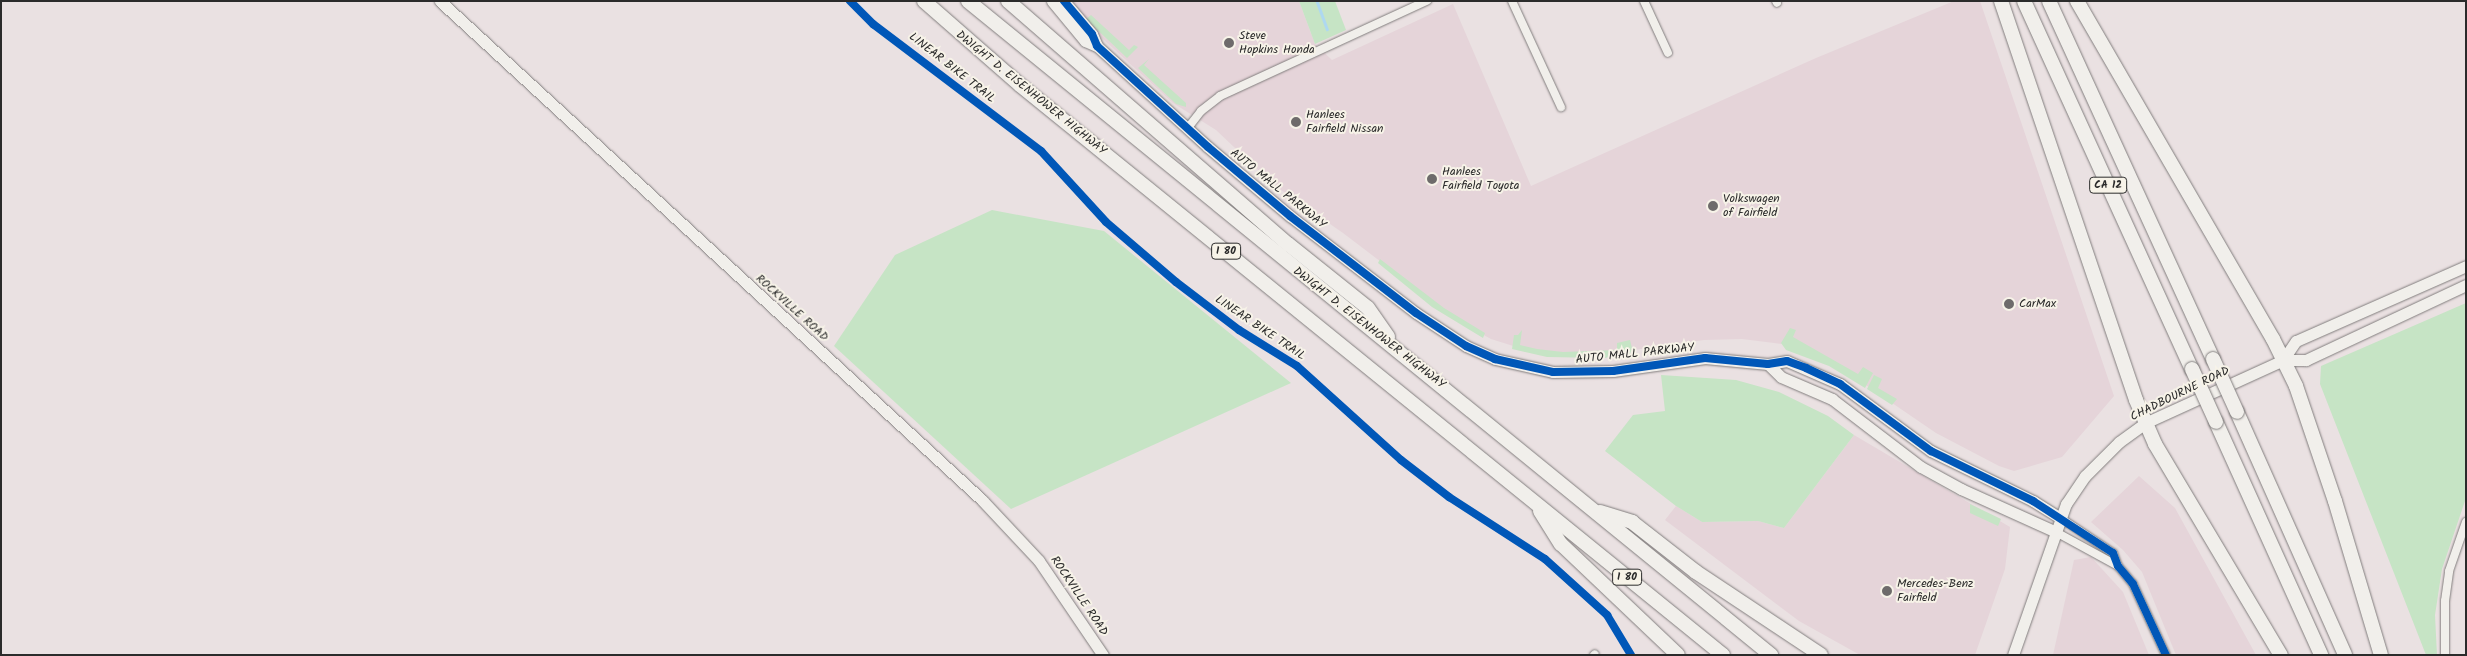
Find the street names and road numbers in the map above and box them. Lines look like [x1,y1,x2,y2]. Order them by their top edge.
street label: DWIGHT D. EISENHOWER HIGHWAY [953,28,1109,158]
street label: LINEAR BIKE TRAIL [906,30,998,106]
street label: AUTO MALL PARKWAY [1227,146,1329,232]
road number: CA 12 [2088,176,2128,194]
road number: I 80 [1211,242,1241,260]
street label: DWIGHT D. EISENHOWER HIGHWAY [1290,264,1448,392]
street label: ROCKVILLE ROAD [753,272,831,344]
street label: LINEAR BIKE TRAIL [1212,292,1308,364]
street label: AUTO MALL PARKWAY [1575,341,1695,367]
street label: CHADBOURNE ROAD [2128,364,2232,424]
street label: ROCKVILLE ROAD [1047,553,1111,639]
road number: I 80 [1612,568,1642,586]

